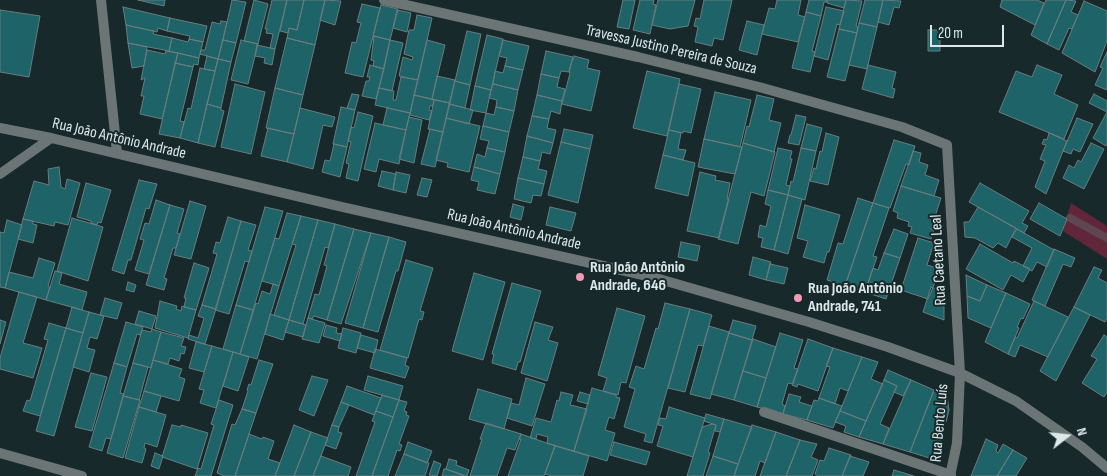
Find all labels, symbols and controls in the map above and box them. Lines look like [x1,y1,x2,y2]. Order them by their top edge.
scale bar [932,15,1006,47]
street label: Travessa Justino Pereira de Souza [583,21,759,79]
text: 20 m [938,24,963,43]
street label: Rua João Antônio Andrade [50,114,188,164]
street label: Rua João Antônio Andrade [445,205,583,255]
street label: Rua Caetano Leal [927,214,951,306]
place label: Rua João Antônio Andrade, 646 [590,258,685,296]
marker: Rua João Antônio Andrade, 646 [574,271,586,283]
place label: Rua João Antônio Andrade, 741 [808,279,903,317]
marker: Rua João Antônio Andrade, 741 [792,292,804,304]
street label: Rua Bento Luís [927,383,953,463]
north arrow [1042,411,1092,461]
text: N [1073,426,1091,438]

